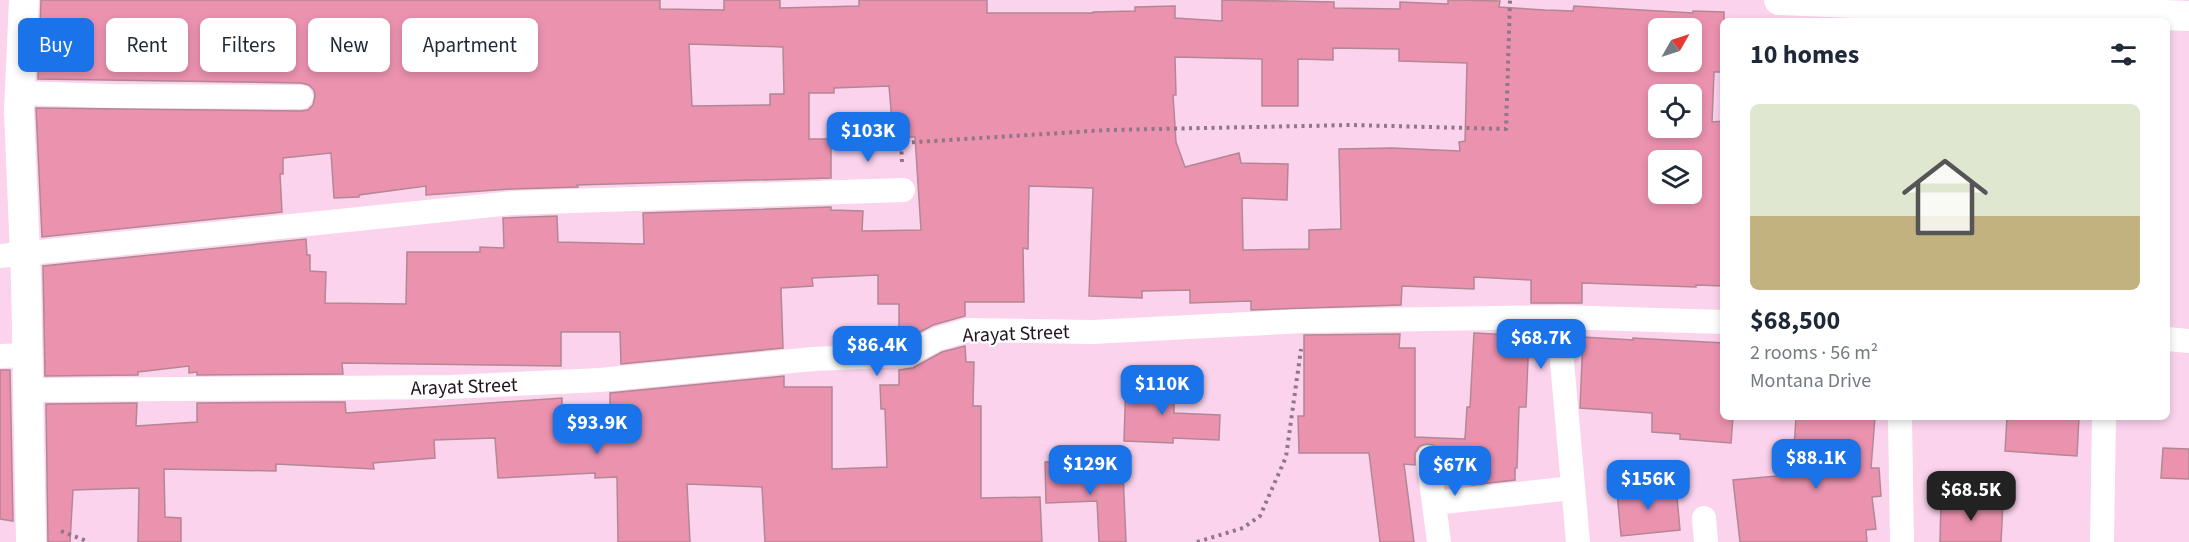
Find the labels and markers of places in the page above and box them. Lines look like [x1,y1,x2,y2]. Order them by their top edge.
pin: $103K [826,112,910,163]
pin: $68.7K [1492,319,1590,370]
pin: $86.4K [828,326,926,377]
pin: $110K [1120,365,1204,416]
pin: $93.9K [548,404,646,455]
pin: $88.1K [1767,439,1865,490]
pin: $129K [1048,445,1132,496]
pin: $67K [1419,446,1491,497]
pin: $156K [1606,460,1690,511]
pin: $68.5K [1922,471,2020,522]

